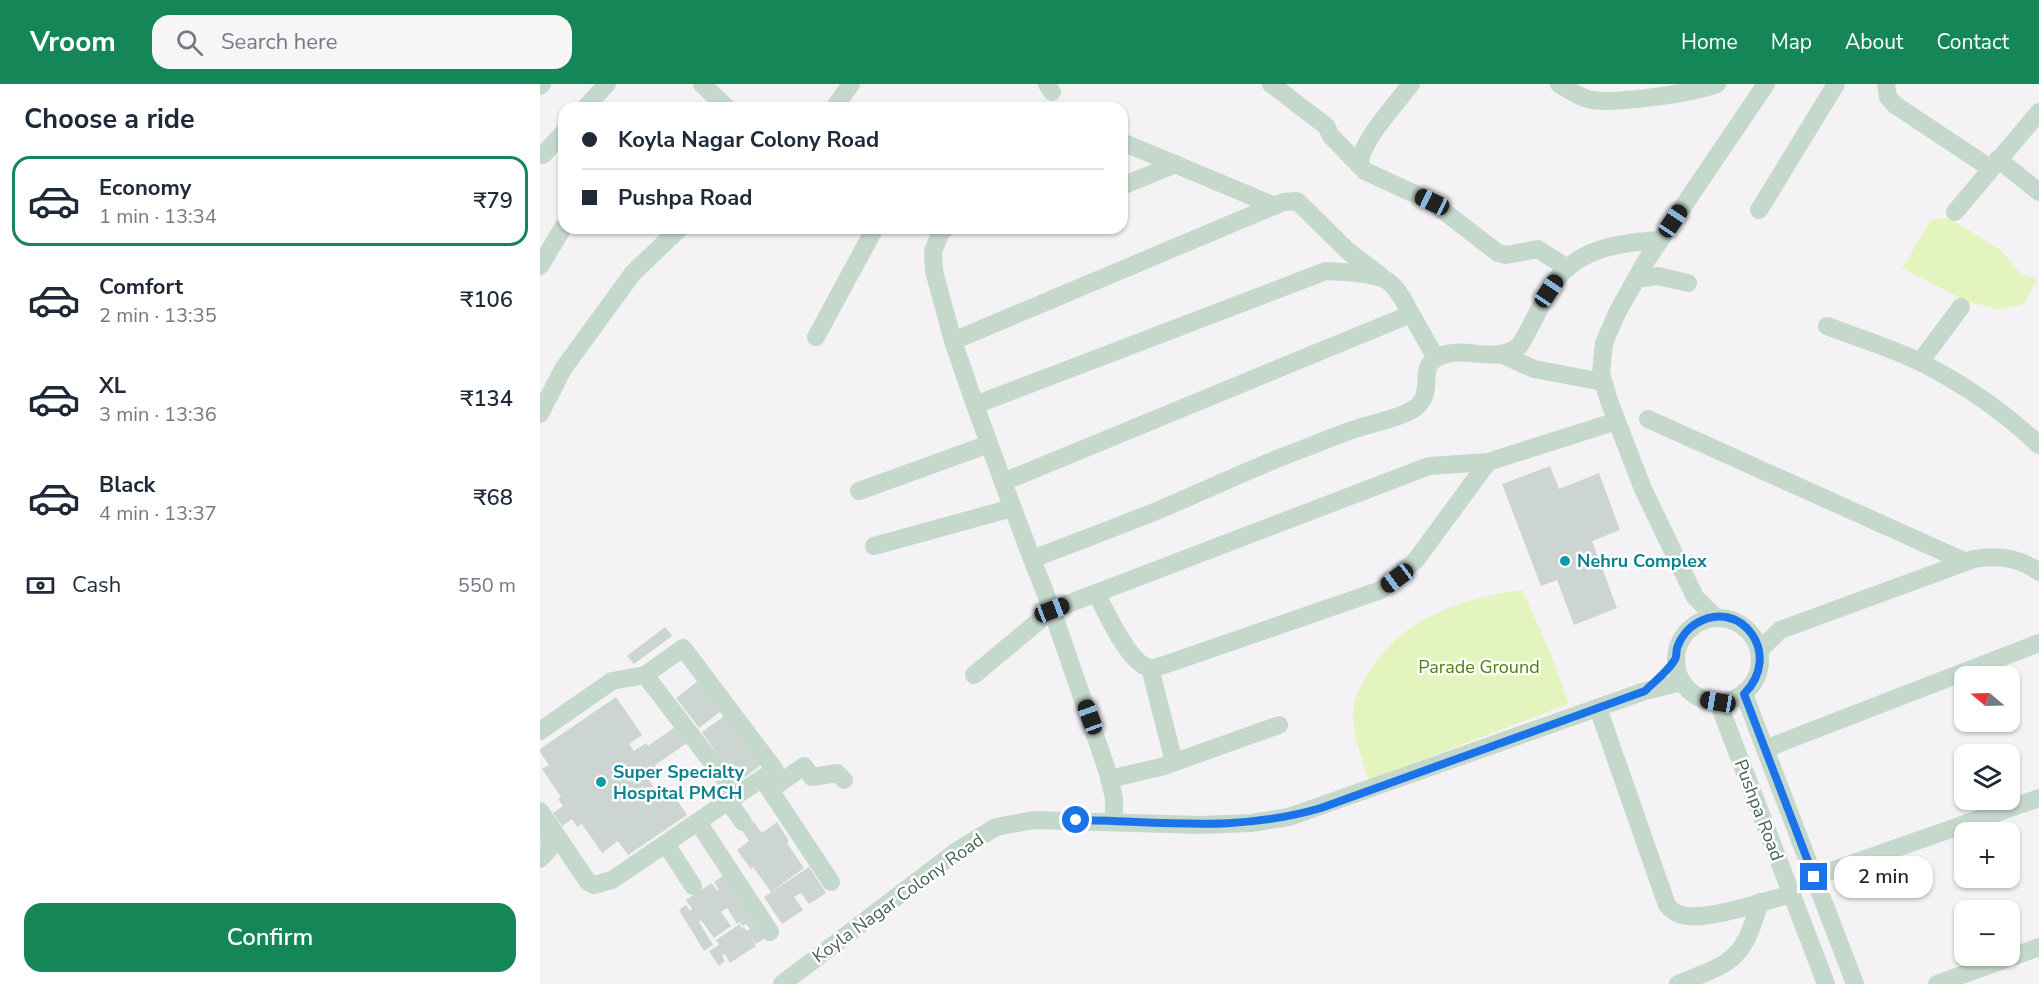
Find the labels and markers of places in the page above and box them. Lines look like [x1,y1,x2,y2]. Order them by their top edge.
place label: Nehru Complex [1577,549,1707,573]
marker: Nehru Complex [1558,554,1572,568]
place label: Super Specialty Hospital PMCH [613,760,745,805]
marker: Super Specialty Hospital PMCH [594,775,608,789]

